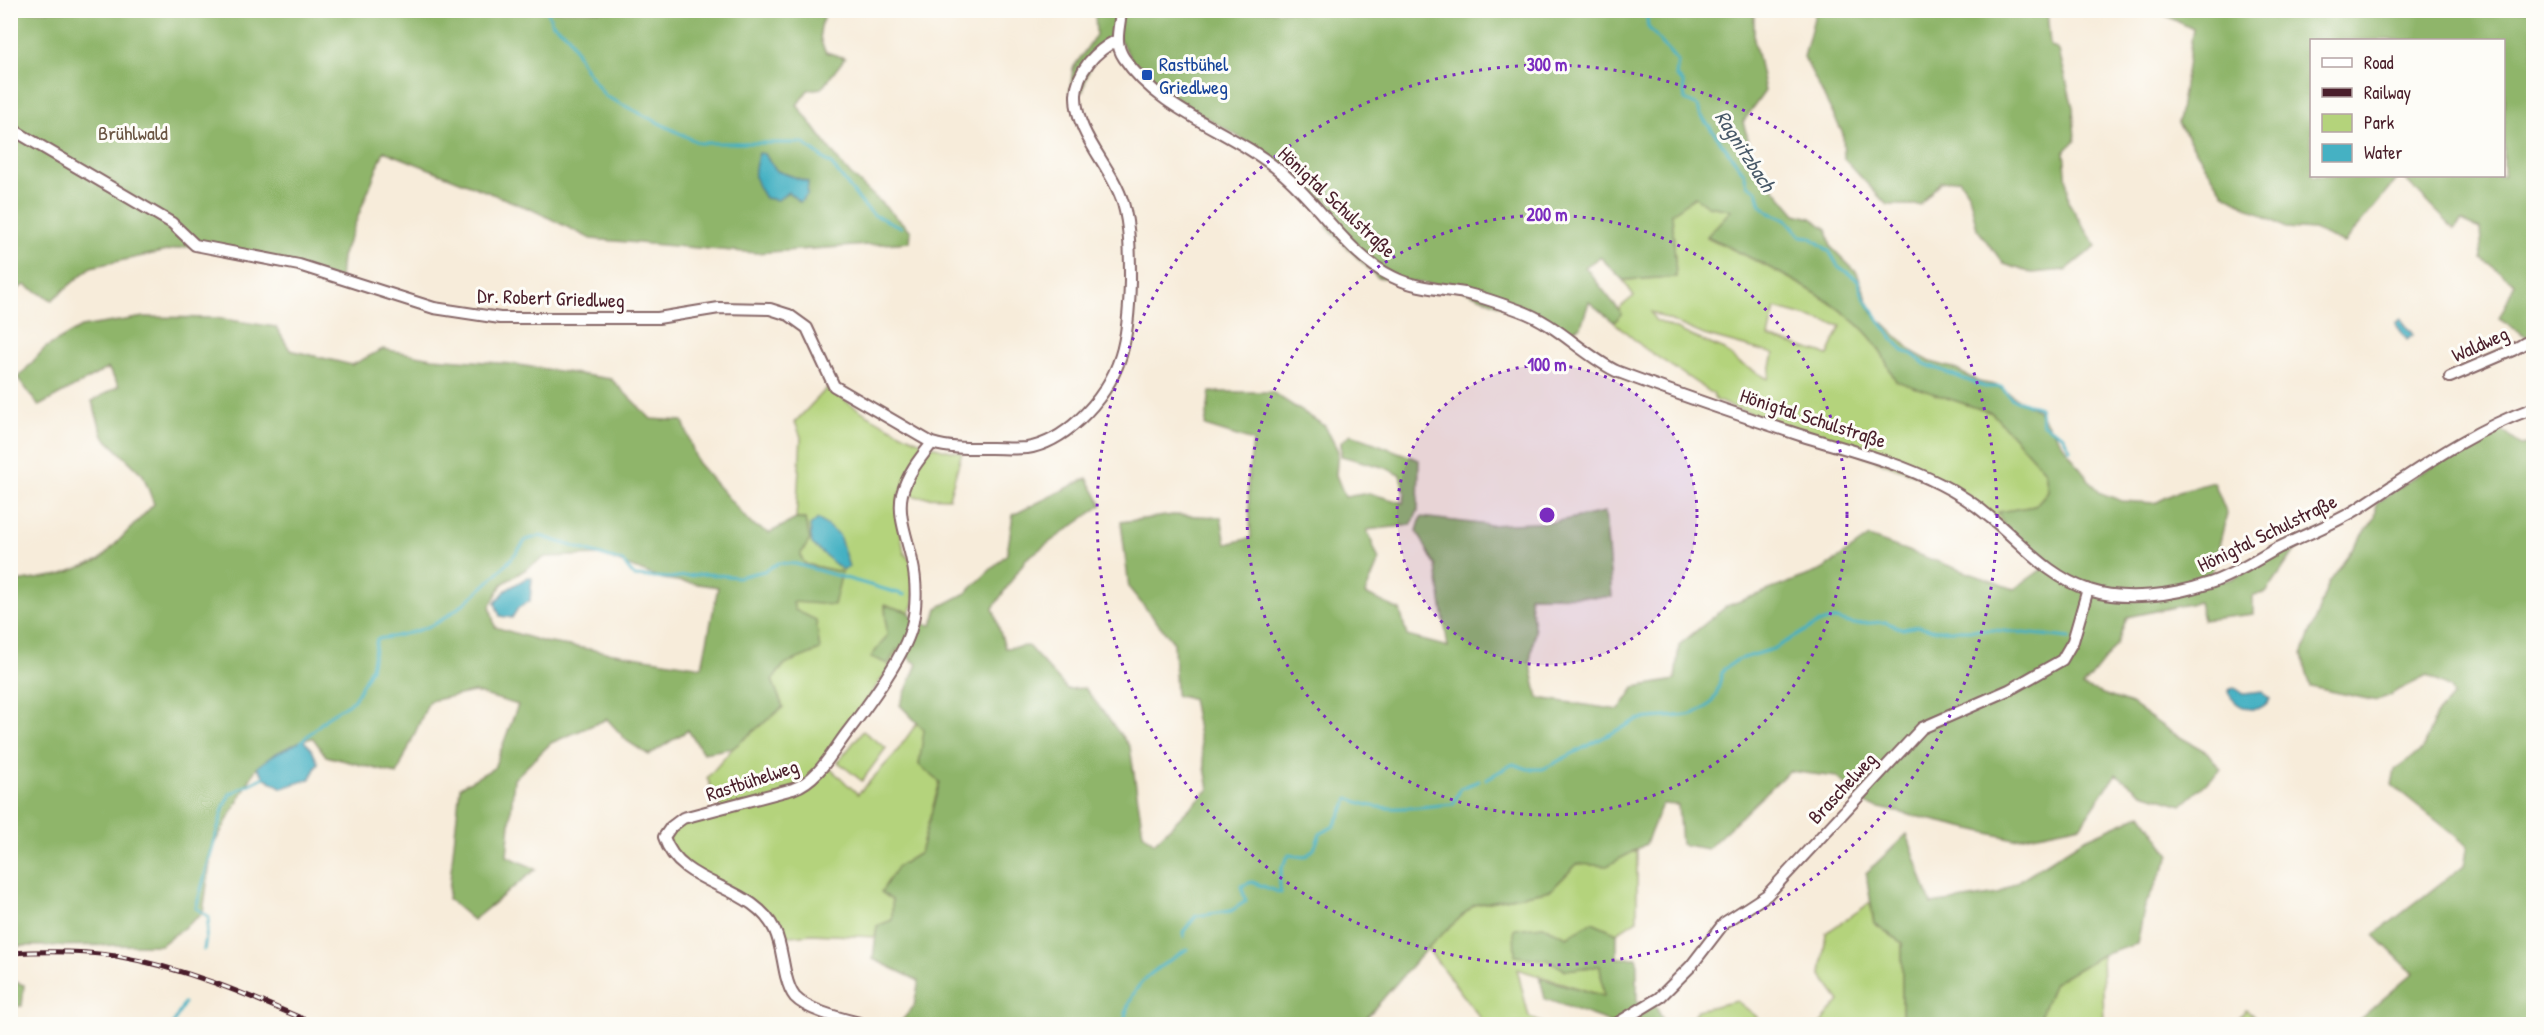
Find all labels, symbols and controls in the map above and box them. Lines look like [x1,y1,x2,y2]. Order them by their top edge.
legend [2310,39,2505,177]
place label: Rastbühel Griedlweg [1159,50,1229,100]
text: Road [2364,50,2394,75]
text: 300 m [1527,52,1567,77]
marker: Rastbühel Griedlweg [1140,68,1154,82]
text: Railway [2364,80,2411,105]
water label: Ragnitzbach [1708,105,1783,198]
text: Park [2364,110,2395,135]
park label: Brühlwald [98,119,168,146]
street label: Hönigtal Schulstraße [1273,140,1402,263]
text: Water [2364,140,2402,165]
text: 200 m [1527,202,1567,227]
street label: Dr. Robert Griedlweg [477,281,625,314]
street label: Waldweg [2447,319,2513,368]
text: 100 m [1527,352,1567,377]
street label: Hönigtal Schulstraße [1737,381,1890,454]
street label: Hönigtal Schulstraße [2193,487,2341,578]
centre of rings [1537,505,1557,525]
street label: Braschelweg [1801,746,1882,829]
street label: Rastbühelweg [702,752,802,807]

